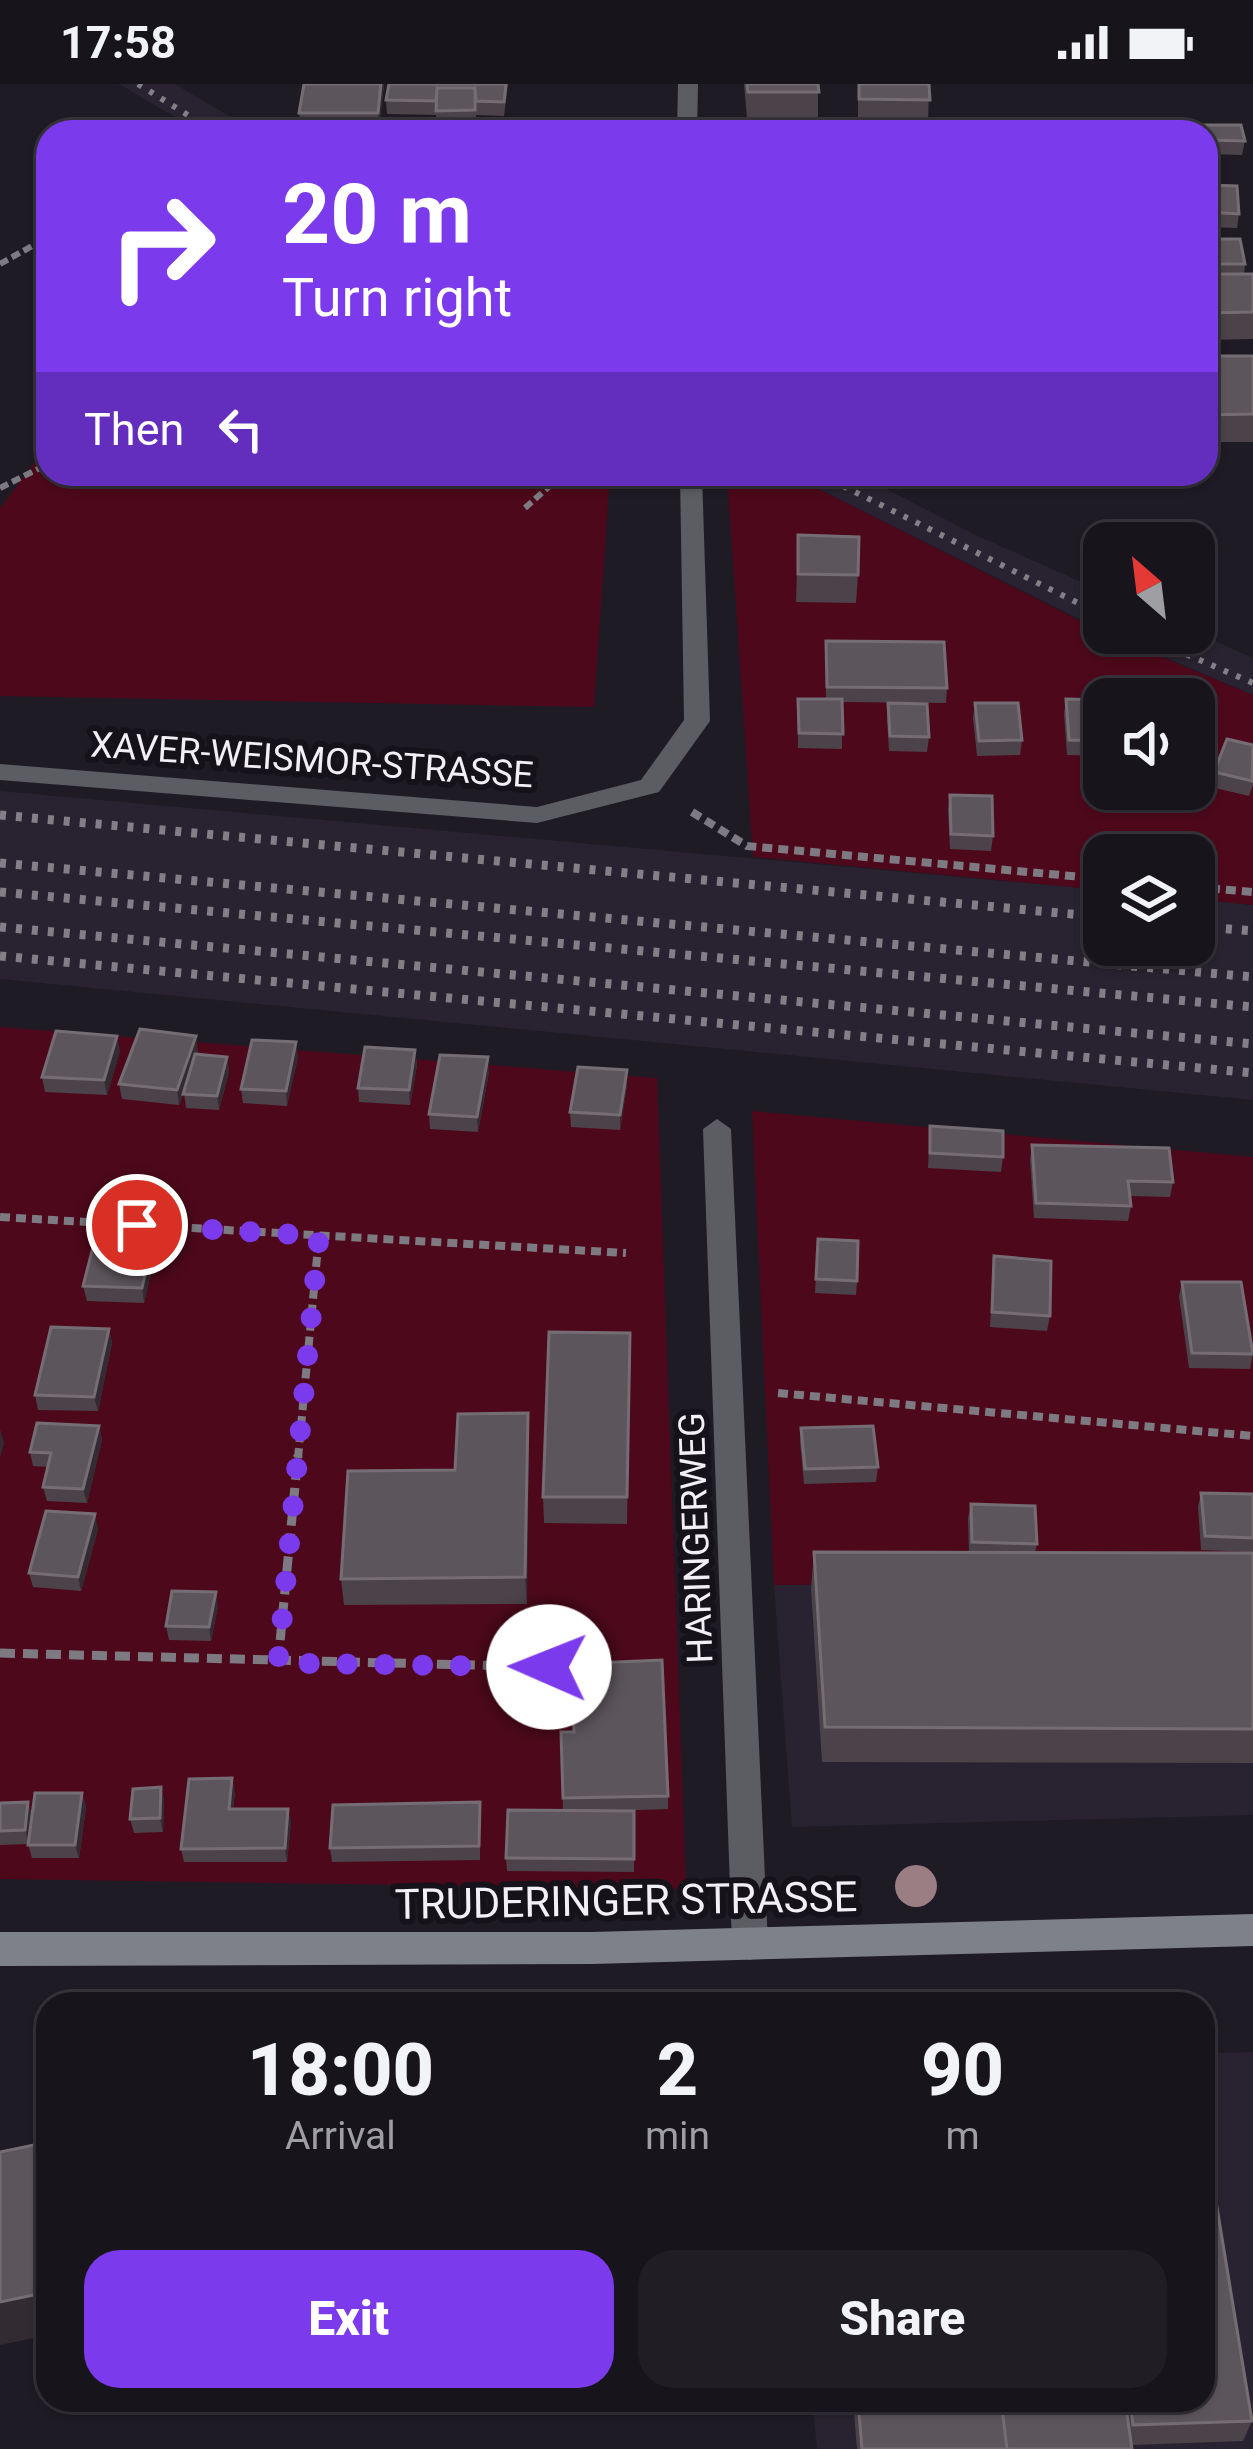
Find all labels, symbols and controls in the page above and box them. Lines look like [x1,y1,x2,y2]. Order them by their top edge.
text: 17:58 [60,16,176,69]
text: 20 m [282,165,472,264]
icon: right [84,168,240,324]
text: Turn right [282,266,512,329]
icon: left [208,396,274,462]
text: Then [84,403,184,456]
north arrow [1083,522,1215,654]
map controls [1083,522,1215,966]
button: sound [1083,678,1215,810]
street label: XAVER-WEISMOR-STRASSE [89,724,535,796]
button: layers [1083,834,1215,966]
pin [86,1174,188,1276]
icon: arrive [104,1192,170,1258]
street label: HARINGERWEG [671,1412,721,1664]
position arrow [486,1604,612,1730]
street label: TRUDERINGER STRASSE [394,1872,858,1929]
text: 18:00 [247,2028,434,2113]
text: 2 [657,2028,698,2113]
text: 90 [921,2028,1004,2113]
text: Arrival [285,2113,396,2159]
text: min [645,2113,710,2159]
text: m [945,2113,980,2159]
button: Exit [84,2250,614,2388]
button: Share [638,2250,1167,2388]

